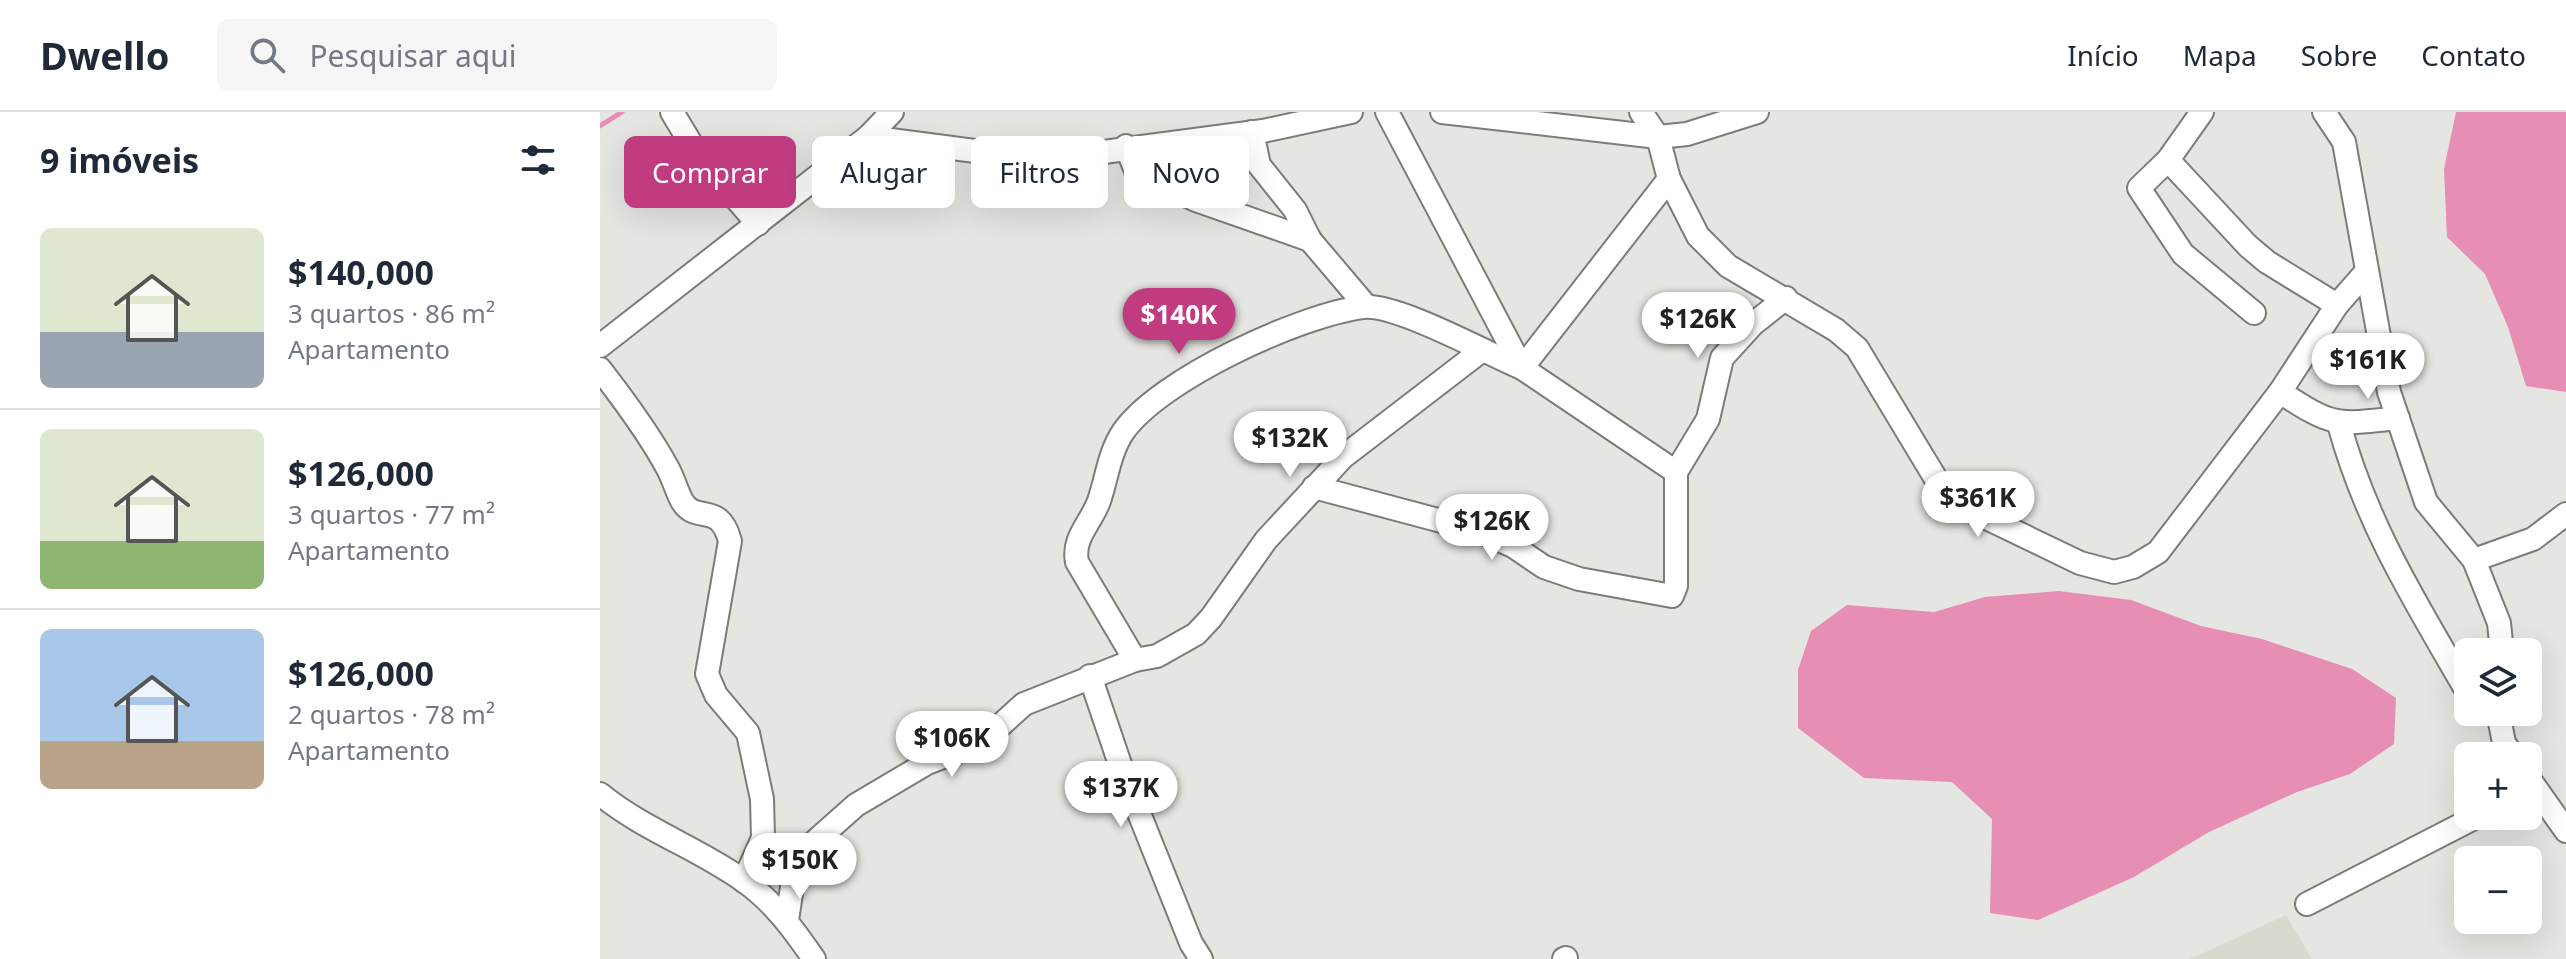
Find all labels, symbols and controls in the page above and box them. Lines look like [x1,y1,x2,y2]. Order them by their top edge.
search box [217,19,777,91]
text: Dwello [40,29,169,81]
icon: search [245,33,289,77]
text: Pesquisar aqui [309,35,517,76]
text: Início [2067,36,2139,74]
text: Mapa [2183,36,2257,74]
text: Sobre [2301,36,2377,74]
text: Contato [2421,36,2526,74]
chip: Comprar [624,136,796,208]
chip: Alugar [812,136,955,208]
chip: Filtros [971,136,1108,208]
chip: Novo [1124,136,1249,208]
text: 9 imóveis [40,137,199,183]
icon: filters [516,138,560,182]
text: $140,000 [288,249,434,295]
icon: home [104,260,200,356]
pin: $140K [1123,288,1235,356]
pin: $126K [1642,292,1754,360]
text: 3 quartos · 86 m² [288,295,495,331]
text: $140K [1141,296,1217,332]
text: $126K [1660,300,1736,336]
text: Apartamento [288,331,450,367]
pin: $161K [2312,333,2424,401]
text: $161K [2330,341,2406,377]
pin: $132K [1234,411,1346,479]
text: $132K [1252,419,1328,455]
text: $126,000 [288,450,434,496]
icon: home [104,461,200,557]
pin: $361K [1922,471,2034,539]
text: $361K [1940,479,2016,515]
pin: $126K [1436,494,1548,562]
text: 3 quartos · 77 m² [288,496,495,532]
text: $126K [1454,502,1530,538]
text: Apartamento [288,532,450,568]
map controls [2454,638,2542,934]
button: layers [2454,638,2542,726]
text: $126,000 [288,650,434,696]
icon: home [104,661,200,757]
text: 2 quartos · 78 m² [288,696,495,732]
pin: $106K [896,711,1008,779]
text: $106K [914,719,990,755]
text: Apartamento [288,732,450,768]
button: + [2454,742,2542,830]
pin: $137K [1065,761,1177,829]
text: $137K [1083,769,1159,805]
pin: $150K [744,833,856,901]
text: $150K [762,841,838,877]
button: − [2454,846,2542,934]

